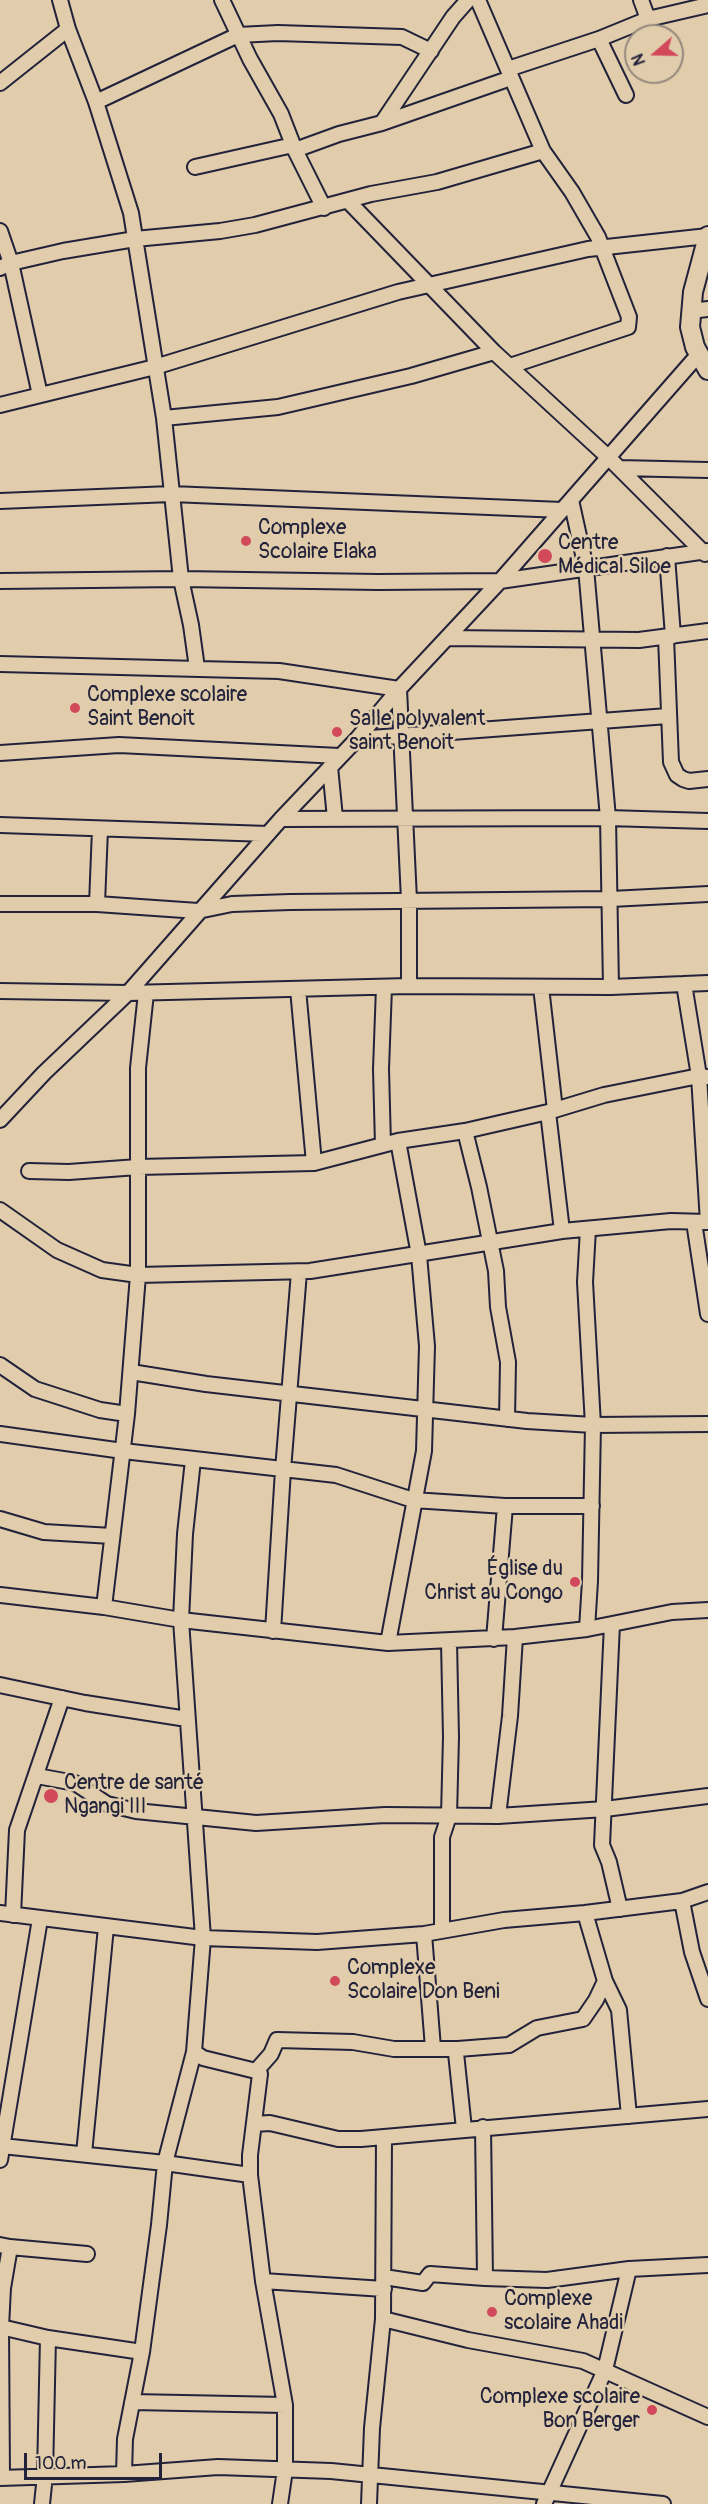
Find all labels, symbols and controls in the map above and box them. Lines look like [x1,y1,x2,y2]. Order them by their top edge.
north arrow [624,24,684,84]
text: N [628,51,650,68]
place label: Complexe Scolaire Elaka [258,516,377,566]
place label: Centre Médical Siloe [558,531,671,581]
marker: Complexe Scolaire Elaka [239,534,253,548]
marker: Centre Médical Siloe [536,547,554,565]
place label: Complexe scolaire Saint Benoit [87,683,247,733]
marker: Complexe scolaire Saint Benoit [68,701,82,715]
place label: Salle polyvalent saint Benoit [349,707,485,757]
marker: Salle polyvalent saint Benoit [330,725,344,739]
place label: Église du Christ au Congo [424,1557,563,1607]
marker: Église du Christ au Congo [568,1575,582,1589]
place label: Centre de santé Ngangi III [64,1771,204,1821]
marker: Centre de santé Ngangi III [42,1787,60,1805]
place label: Complexe Scolaire Don Beni [347,1956,500,2006]
marker: Complexe Scolaire Don Beni [328,1974,342,1988]
place label: Complexe scolaire Ahadi [504,2287,623,2337]
marker: Complexe scolaire Ahadi [485,2305,499,2319]
place label: Complexe scolaire Bon Berger [480,2385,640,2435]
marker: Complexe scolaire Bon Berger [645,2403,659,2417]
scale bar [27,2441,165,2479]
text: 100 m [35,2452,87,2475]

